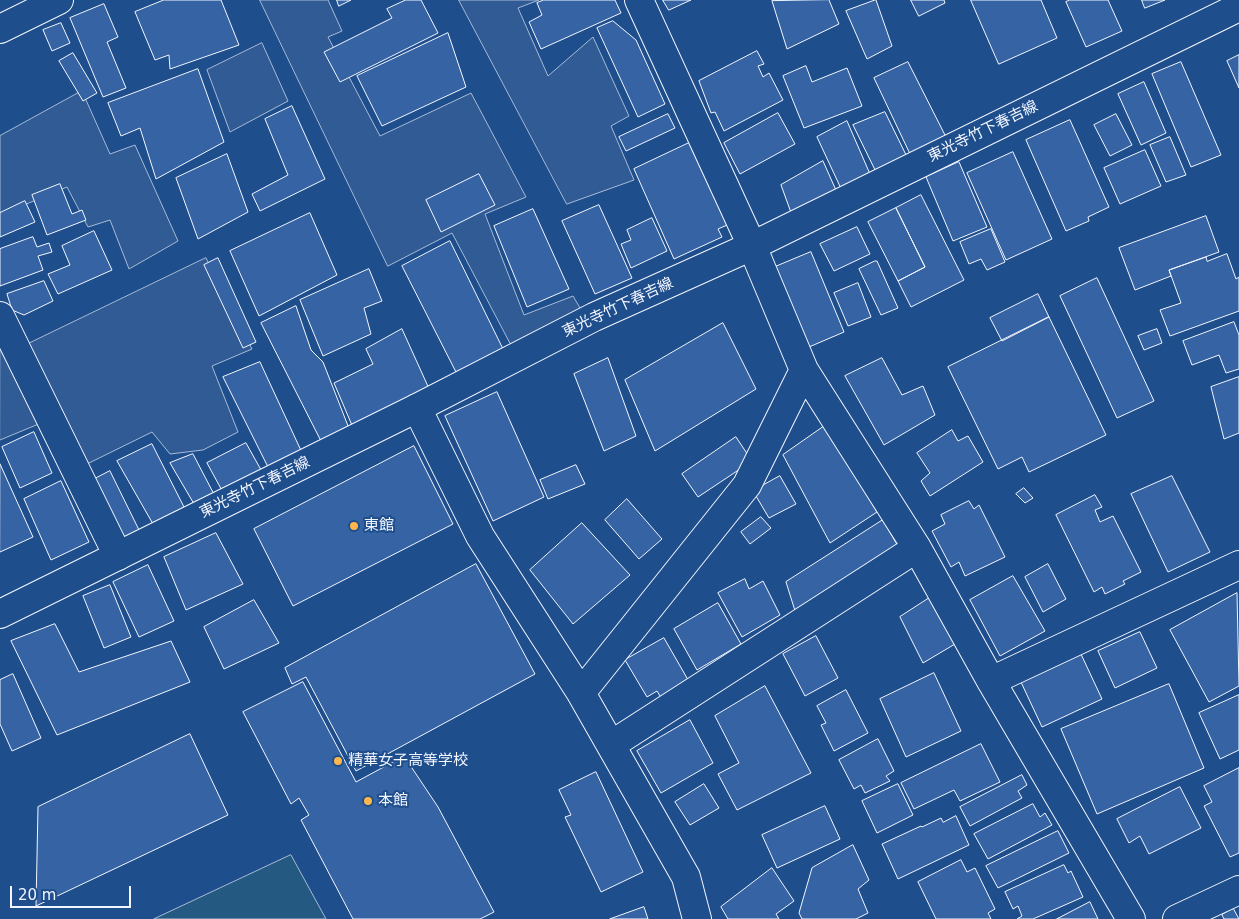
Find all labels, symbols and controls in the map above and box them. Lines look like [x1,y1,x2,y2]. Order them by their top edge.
street label: 東光寺竹下春吉線 [925,98,1041,166]
street label: 東光寺竹下春吉線 [560,274,676,342]
street label: 東光寺竹下春吉線 [197,454,313,522]
place label: 東館 [364,517,394,535]
marker: 東館 [348,520,360,532]
place label: 精華女子高等学校 [348,752,468,770]
marker: 精華女子高等学校 [332,755,344,767]
place label: 本館 [378,792,408,810]
marker: 本館 [362,795,374,807]
scale bar [12,876,134,908]
text: 20 m [18,886,56,904]

